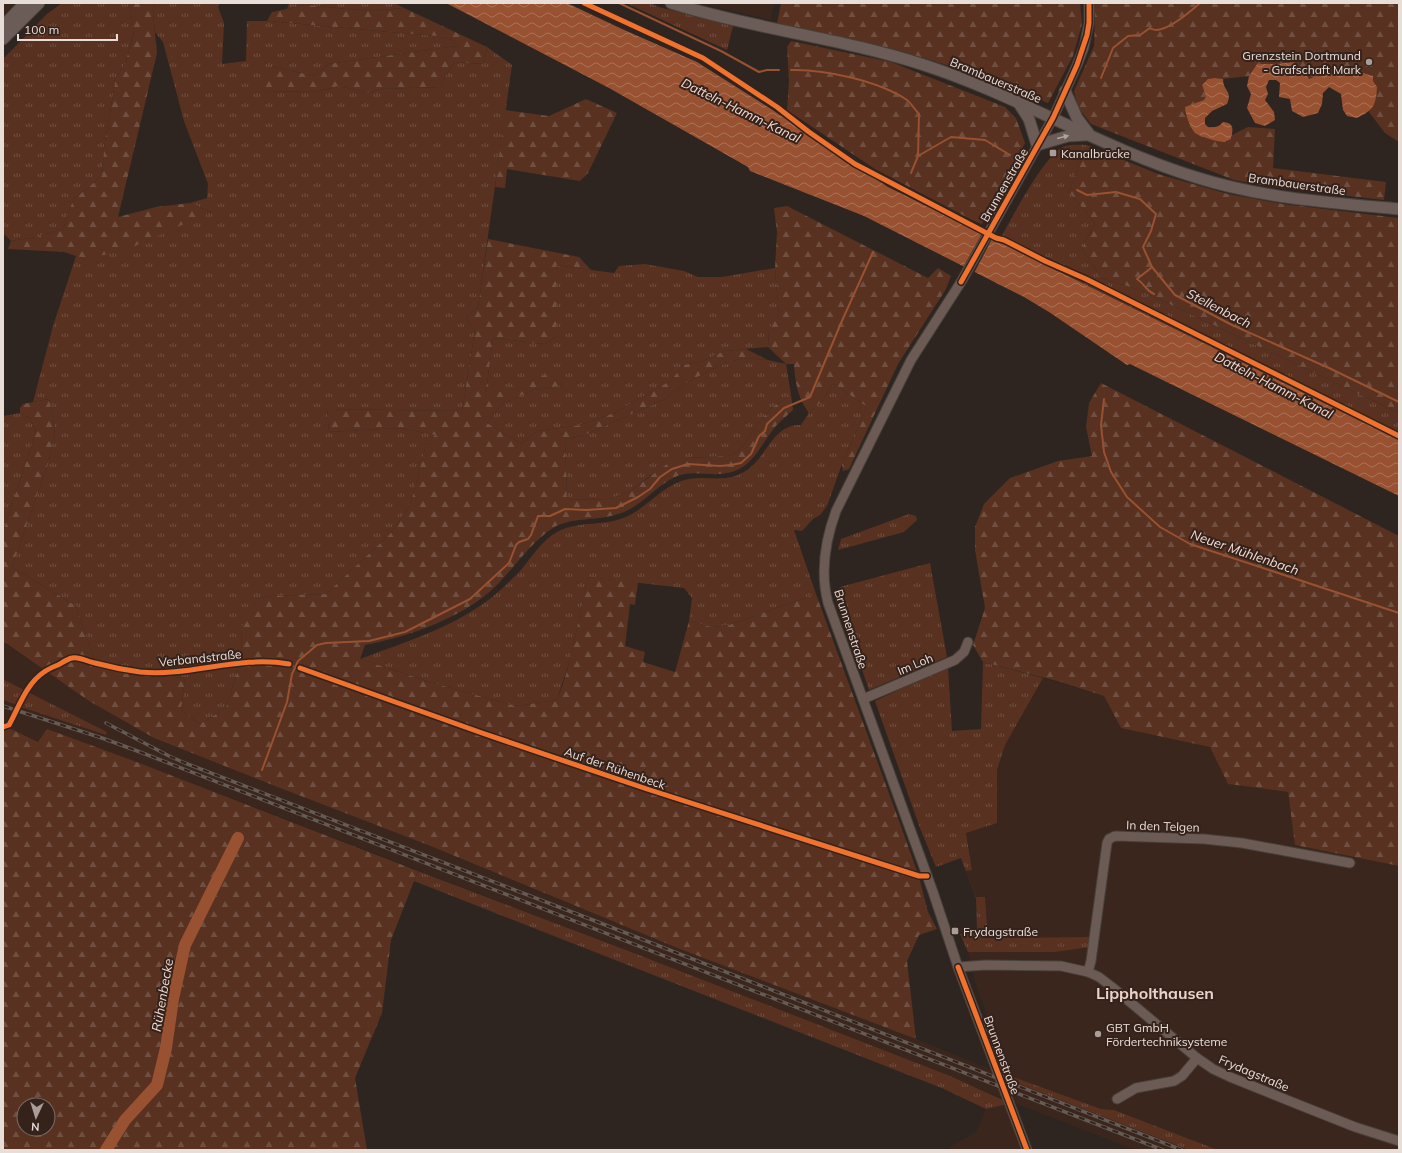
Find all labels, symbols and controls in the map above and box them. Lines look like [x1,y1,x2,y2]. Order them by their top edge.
scale bar [18,16,117,42]
text: 100 m [24,22,59,37]
place label: Grenzstein Dortmund - Grafschaft Mark [1242,48,1362,77]
street label: Brambauerstraße [948,54,1044,106]
marker: Grenzstein Dortmund - Grafschaft Mark [1364,57,1374,67]
water label: Datteln-Hamm-Kanal [679,74,804,146]
one-way arrow [1057,134,1069,140]
street label: Brunnenstraße [977,145,1031,225]
place label: Kanalbrücke [1061,146,1130,161]
marker: Kanalbrücke [1048,148,1058,158]
street label: Brambauerstraße [1247,170,1347,198]
water label: Stellenbach [1184,285,1254,331]
water label: Datteln-Hamm-Kanal [1212,348,1337,422]
water label: Neuer Mühlenbach [1189,526,1301,578]
street label: Brunnenstraße [831,587,871,671]
street label: Verbandstraße [158,646,242,670]
street label: Im Loh [895,650,935,678]
street label: Auf der Rühenbeck [563,744,668,793]
street label: In den Telgen [1126,817,1200,835]
place label: Frydagstraße [963,924,1038,939]
marker: Frydagstraße [950,926,960,936]
water label: Rühenbecke [148,957,176,1033]
district label: Lippholthausen [1096,983,1214,1003]
street label: Brunnenstraße [981,1014,1023,1096]
place label: GBT GmbH Fördertechniksysteme [1106,1020,1227,1049]
marker: GBT GmbH Fördertechniksysteme [1093,1029,1103,1039]
street label: Frydagstraße [1217,1051,1291,1095]
north arrow [16,1097,56,1137]
text: N [31,1120,40,1134]

